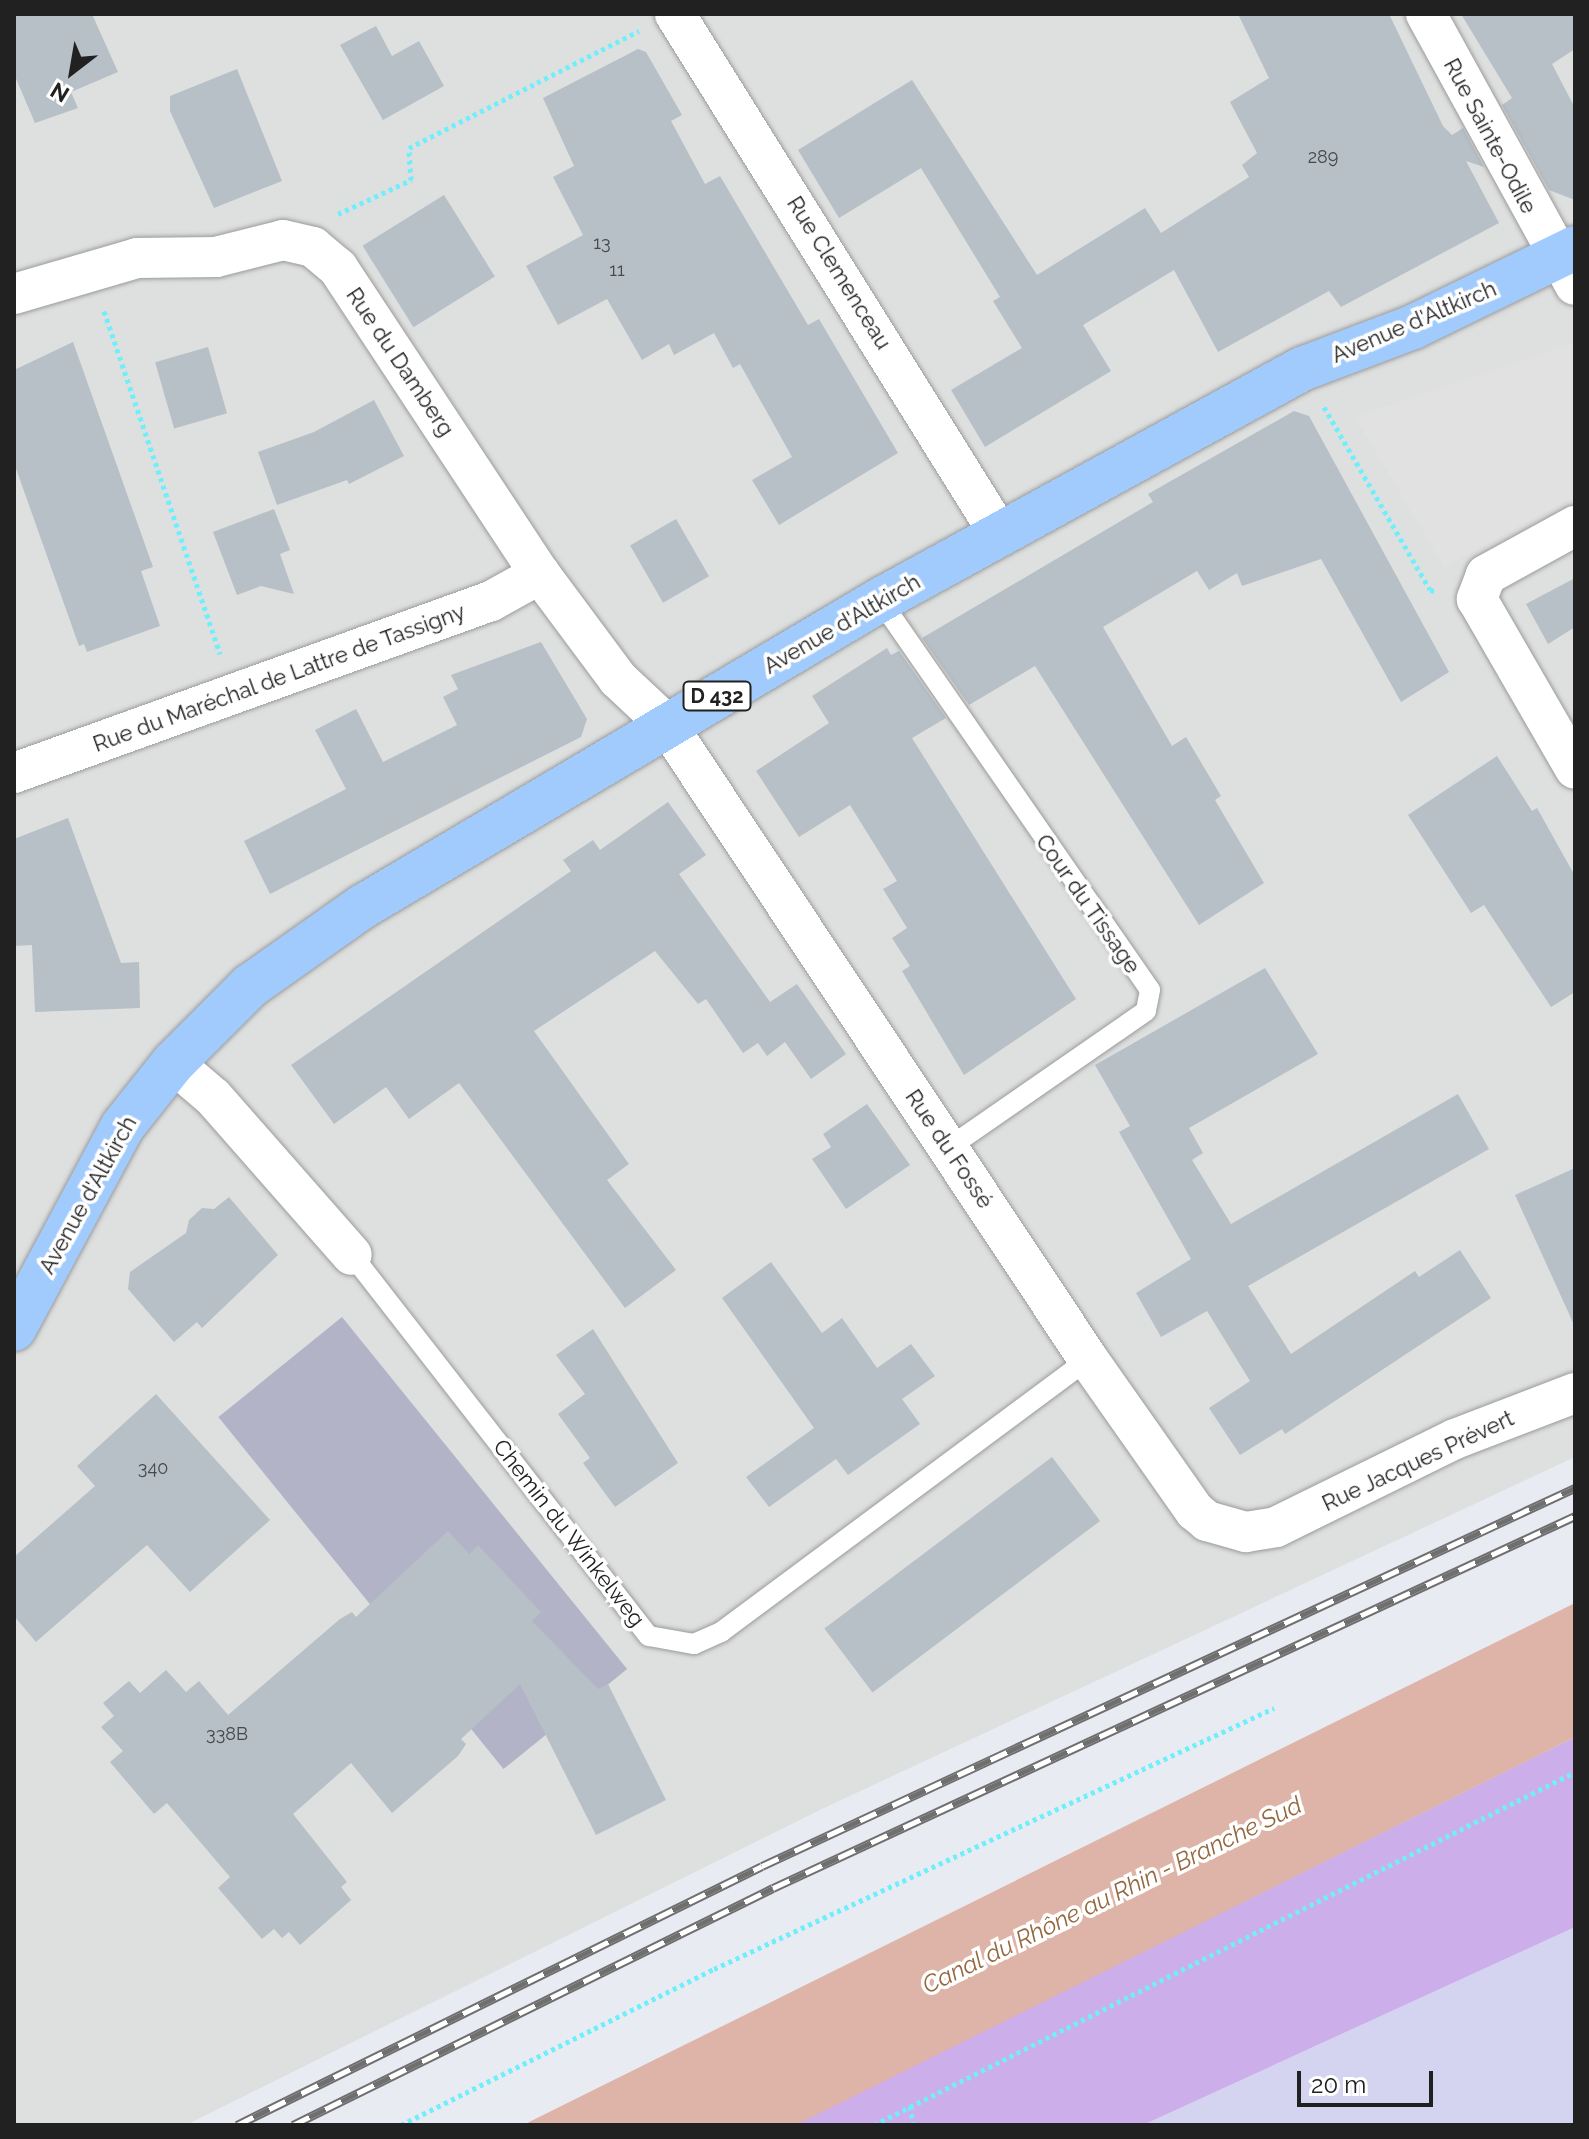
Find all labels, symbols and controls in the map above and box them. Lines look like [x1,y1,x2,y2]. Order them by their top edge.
north arrow [32,32,112,112]
street label: Rue Sainte-Odile [1438,54,1542,218]
text: N [46,77,74,108]
house number: 289 [1308,146,1338,168]
street label: Rue Clemenceau [781,192,897,354]
house number: 13 [593,232,611,254]
house number: 11 [609,259,625,281]
street label: Avenue d'Altkirch [1328,275,1500,369]
street label: Rue du Damberg [341,283,459,441]
street label: Avenue d'Altkirch [759,568,925,680]
street label: Rue du Maréchal de Lattre de Tassigny [89,598,469,758]
road number: D 432 [681,680,753,712]
street label: Cour du Tissage [1030,829,1146,979]
street label: Rue du Fossé [900,1085,998,1213]
street label: Avenue d'Altkirch [34,1111,142,1279]
street label: Rue Jacques Prévert [1318,1405,1518,1517]
street label: Chemin du Winkelweg [488,1434,650,1632]
house number: 340 [138,1457,168,1479]
house number: 338B [206,1723,248,1745]
water label: Canal du Rhône au Rhin - Branche Sud [917,1790,1307,2000]
scale bar [1301,2055,1437,2105]
text: 20 m [1311,2070,1366,2099]

